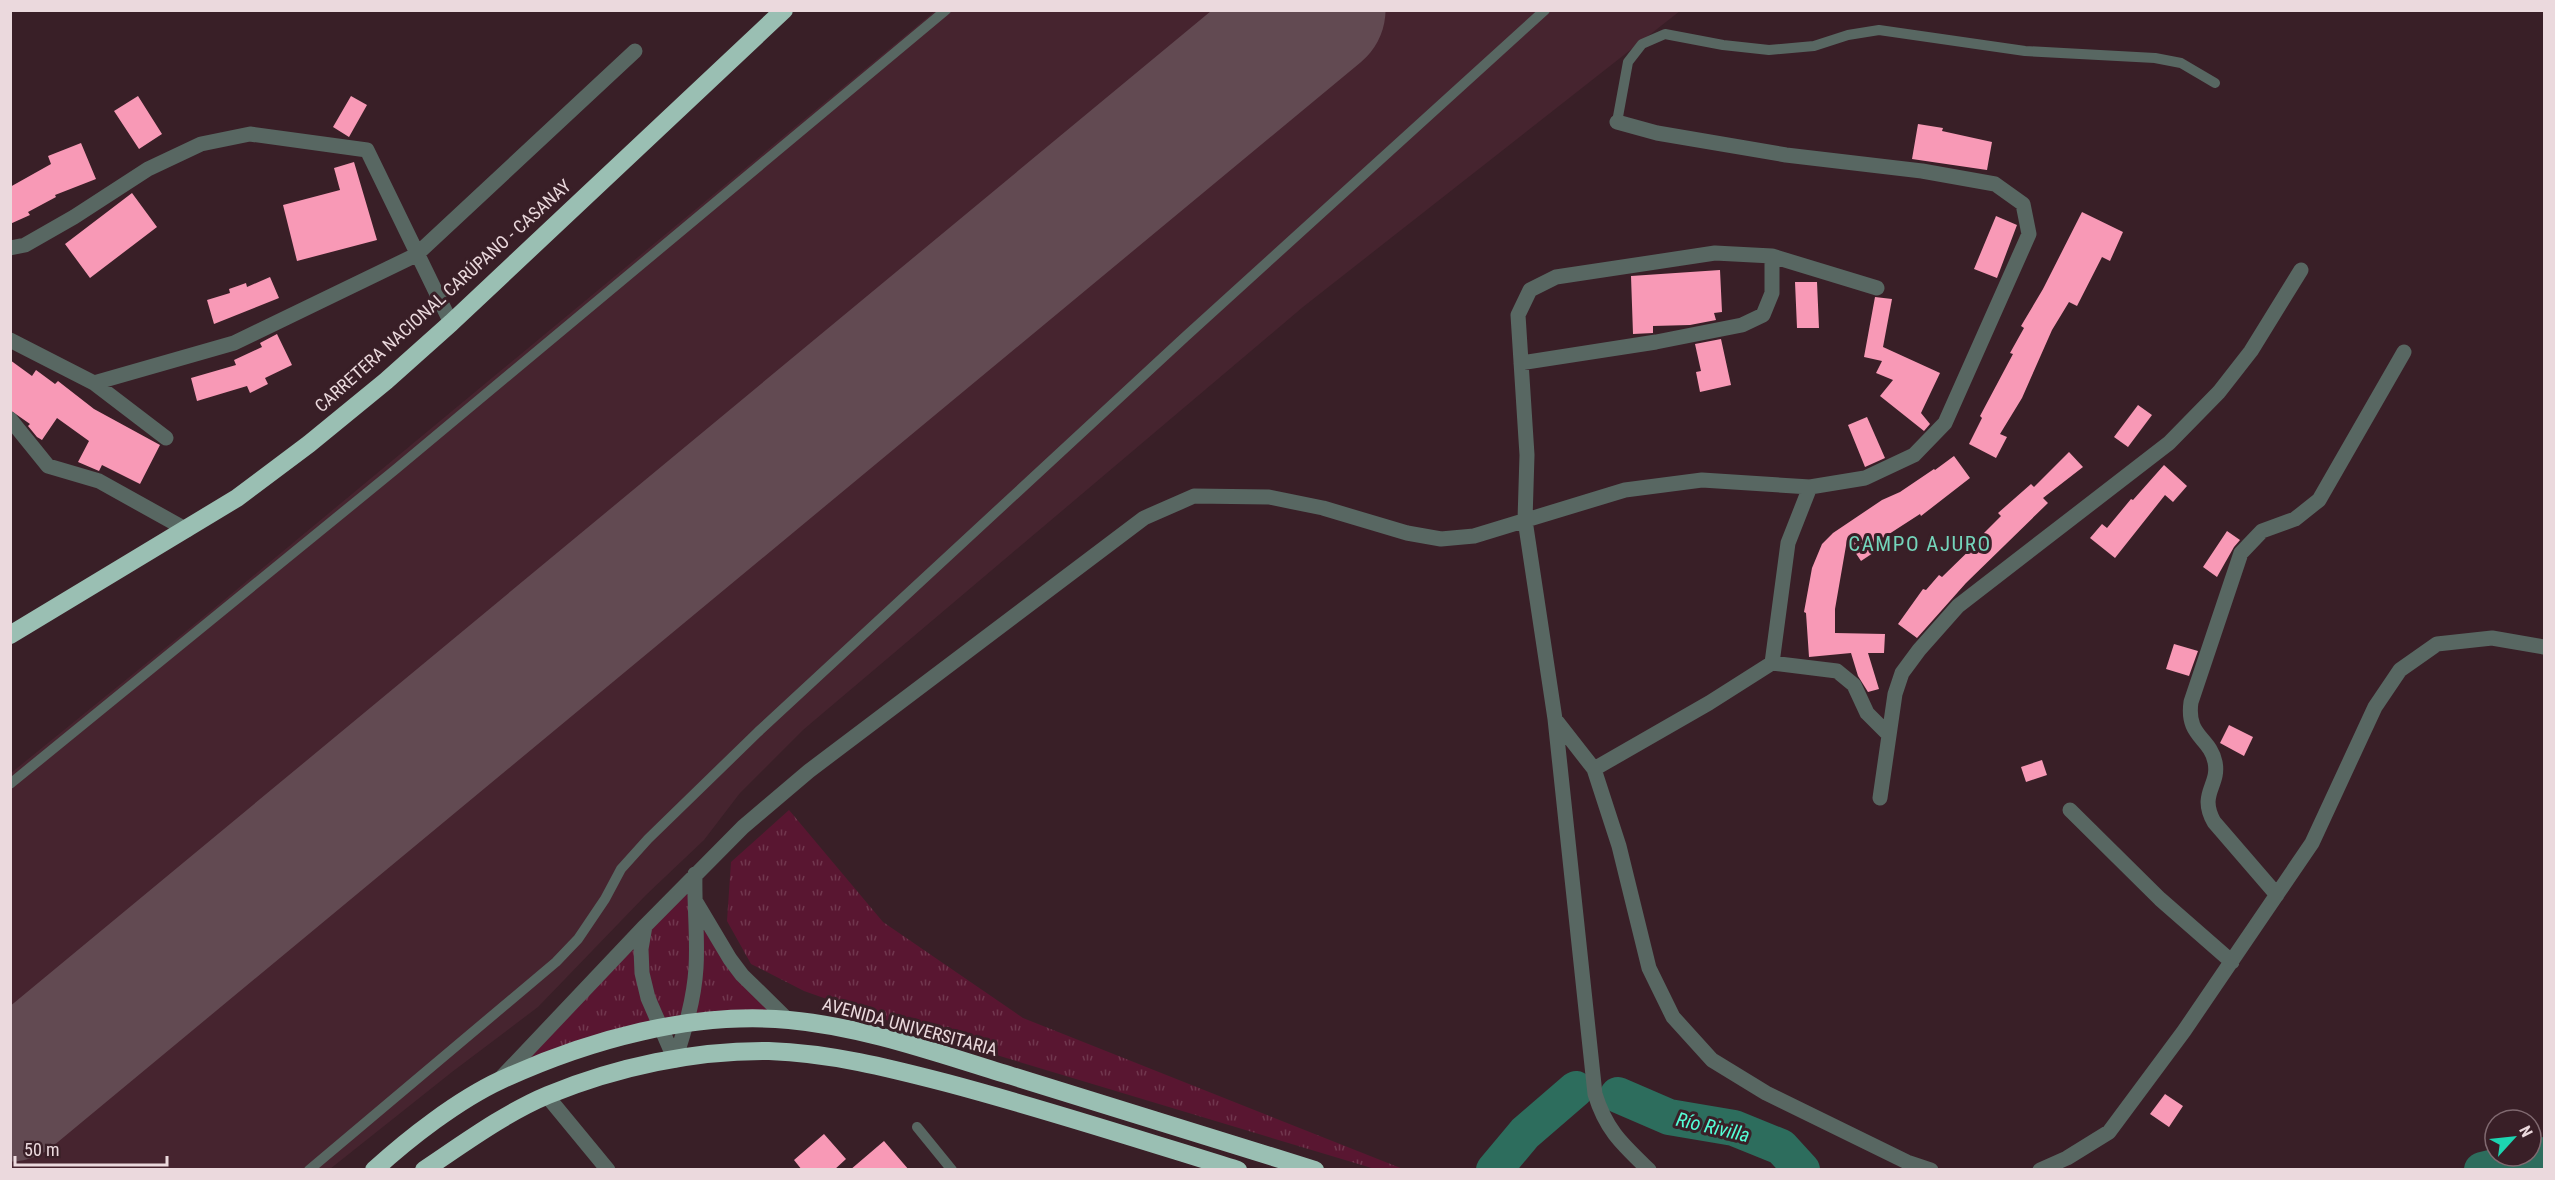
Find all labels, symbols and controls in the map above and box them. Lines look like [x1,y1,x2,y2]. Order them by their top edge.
street label: CARRETERA NACIONAL CARÚPANO - CASANAY [310,175,575,416]
district label: CAMPO AJURO [1848,532,1992,556]
street label: AVENIDA UNIVERSITARIA [820,993,1001,1060]
water label: Río Rivilla [1674,1107,1752,1147]
north arrow [2483,1108,2543,1168]
text: N [2515,1123,2537,1140]
scale bar [15,1129,166,1167]
text: 50 m [24,1139,59,1160]

